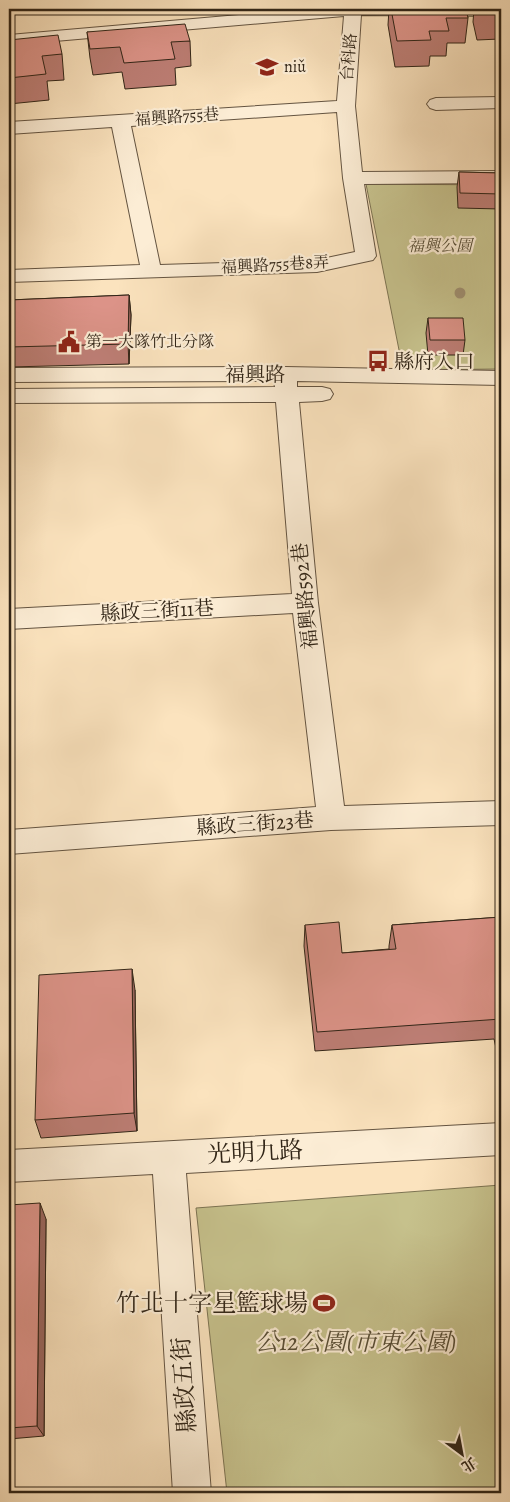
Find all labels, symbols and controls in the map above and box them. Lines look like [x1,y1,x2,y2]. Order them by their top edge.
street label: 台科路 [336,32,362,82]
school or university icon: niǔ [254,54,280,80]
place label: niǔ [284,56,306,78]
street label: 福興路755巷 [134,103,220,131]
park label: 福興公園 [408,235,475,257]
street label: 福興路755巷8弄 [220,251,330,279]
public building icon: 第一大隊竹北分隊 [56,329,82,355]
place label: 第一大隊竹北分隊 [86,331,214,353]
bus stop icon: 縣府入口 [365,348,391,374]
place label: 縣府入口 [394,348,474,375]
street label: 福興路 [225,361,285,388]
street label: 福興路592巷 [286,541,324,651]
street label: 縣政三街11巷 [100,595,214,627]
street label: 縣政三街23巷 [195,806,315,842]
street label: 光明九路 [206,1134,304,1170]
place label: 竹北十字星籃球場 [116,1287,308,1319]
sports icon: 竹北十字星籃球場 [311,1290,337,1316]
park label: 公12公園(市東公園) [255,1326,457,1358]
street label: 縣政五街 [165,1336,203,1434]
north arrow [438,1430,488,1480]
text: 北 [458,1453,480,1476]

